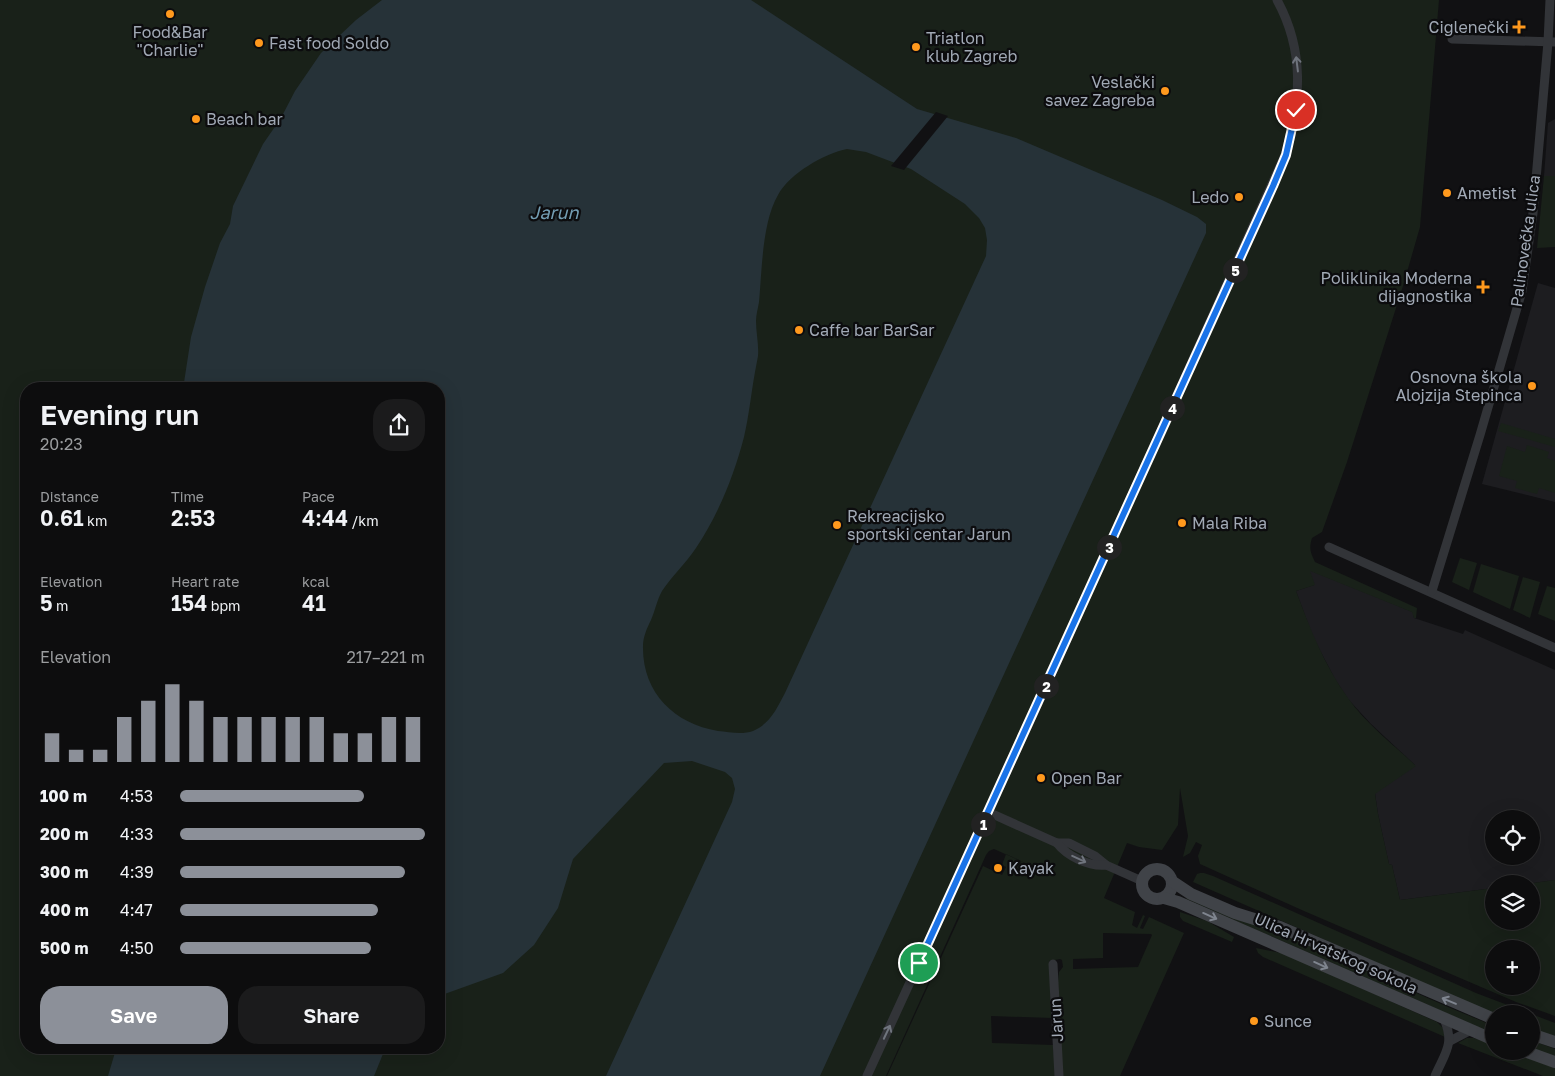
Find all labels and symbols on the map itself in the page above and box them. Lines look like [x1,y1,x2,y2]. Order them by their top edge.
marker: Food&Bar "Charlie" [164,8,176,20]
place label: Ciglenečki [1429,17,1509,37]
marker: Ciglenečki [1513,21,1525,33]
place label: Food&Bar "Charlie" [132,22,208,60]
place label: Triatlon klub Zagreb [926,28,1018,66]
place label: Fast food Soldo [269,33,389,53]
marker: Fast food Soldo [253,37,265,49]
marker: Triatlon klub Zagreb [910,41,922,53]
one-way arrow [1292,57,1302,73]
place label: Veslački savez Zagreba [1045,72,1155,110]
marker: Veslački savez Zagreba [1159,85,1171,97]
pin [1275,89,1317,131]
place label: Beach bar [206,109,283,129]
marker: Beach bar [190,113,202,125]
street label: Palinovečka ulica [1506,174,1544,308]
place label: Ametist [1457,183,1517,203]
place label: Ledo [1191,187,1229,207]
marker: Ametist [1441,187,1453,199]
marker: Ledo [1233,191,1245,203]
water label: Jarun [529,201,579,223]
pin: 5 [1222,258,1248,282]
place label: Poliklinika Moderna dijagnostika [1321,268,1472,306]
marker: Poliklinika Moderna dijagnostika [1476,280,1490,294]
place label: Caffe bar BarSar [809,320,935,340]
marker: Caffe bar BarSar [793,324,805,336]
place label: Osnovna škola Alojzija Stepinca [1396,367,1522,405]
marker: Osnovna škola Alojzija Stepinca [1526,380,1538,392]
pin: 4 [1160,396,1184,420]
place label: Rekreacijsko sportski centar Jarun [847,506,1011,544]
place label: Mala Riba [1192,513,1267,533]
marker: Mala Riba [1176,517,1188,529]
marker: Rekreacijsko sportski centar Jarun [831,519,843,531]
pin: 3 [1096,534,1122,560]
pin: 2 [1034,674,1058,698]
place label: Open Bar [1051,768,1122,788]
marker: Open Bar [1035,772,1047,784]
pin: 1 [970,812,996,836]
one-way arrow [1071,854,1086,864]
place label: Kayak [1008,858,1054,878]
marker: Kayak [992,862,1004,874]
street label: Ulica Hrvatskog sokola [1251,908,1421,998]
one-way arrow [1202,911,1217,921]
pin [898,942,940,984]
one-way arrow [1313,960,1328,970]
one-way arrow [1442,995,1457,1005]
street label: Jarun [1045,998,1067,1042]
place label: Sunce [1264,1011,1312,1031]
marker: Sunce [1248,1015,1260,1027]
one-way arrow [883,1025,893,1040]

